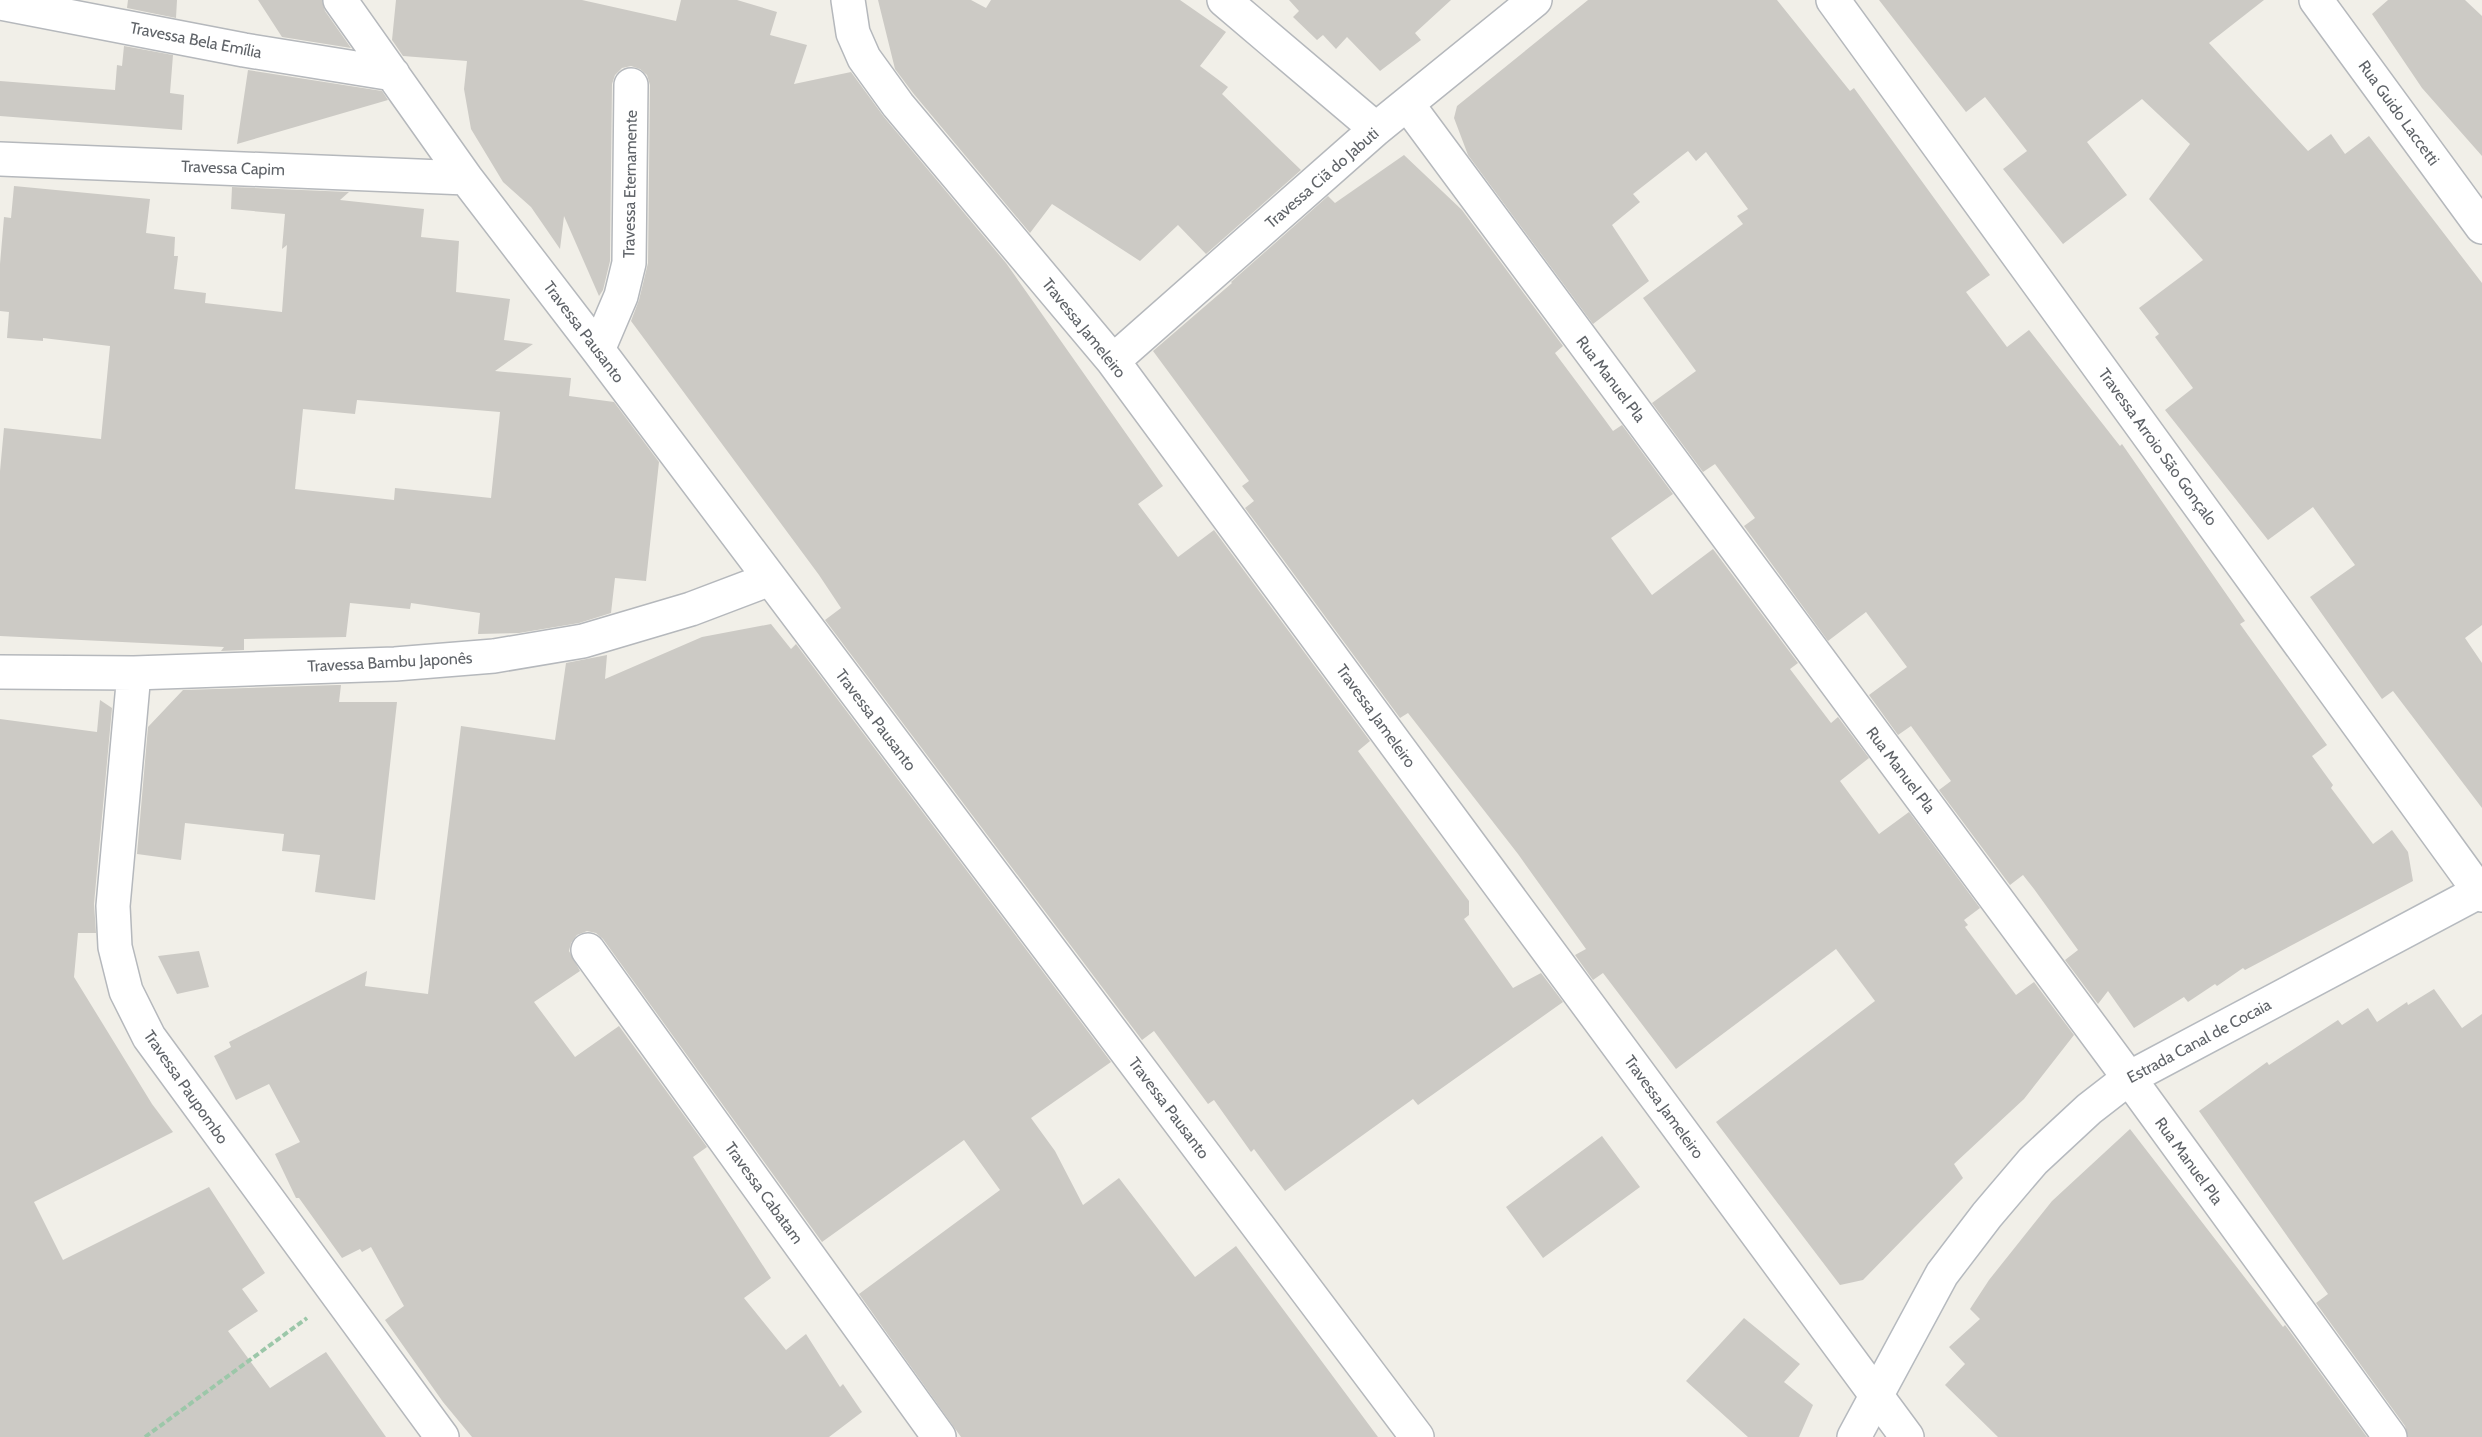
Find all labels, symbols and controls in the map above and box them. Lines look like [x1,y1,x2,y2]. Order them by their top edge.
street label: Travessa Bela Emília [129,18,264,62]
street label: Rua Guido Laccetti [2355,57,2443,169]
street label: Travessa Eternamente [619,110,641,258]
street label: Travessa Ciã do Jabuti [1261,124,1383,232]
street label: Travessa Capim [181,157,285,179]
street label: Travessa Jameleiro [1038,274,1130,382]
street label: Travessa Pausanto [540,278,628,387]
street label: Rua Manuel Pla [1572,332,1650,426]
street label: Travessa Arroio São Gonçalo [2095,365,2222,529]
street label: Travessa Bambu Japonês [307,648,473,676]
street label: Travessa Jameleiro [1332,661,1420,771]
street label: Travessa Pausanto [832,666,920,775]
street label: Rua Manuel Pla [1862,723,1940,817]
street label: Estrada Canal de Cocaia [2124,995,2274,1087]
street label: Travessa Paupombo [140,1027,232,1148]
street label: Travessa Jameleiro [1620,1052,1708,1162]
street label: Travessa Pausanto [1125,1054,1213,1163]
street label: Rua Manuel Pla [2151,1114,2227,1209]
street label: Travessa Cabatam [721,1138,807,1248]

